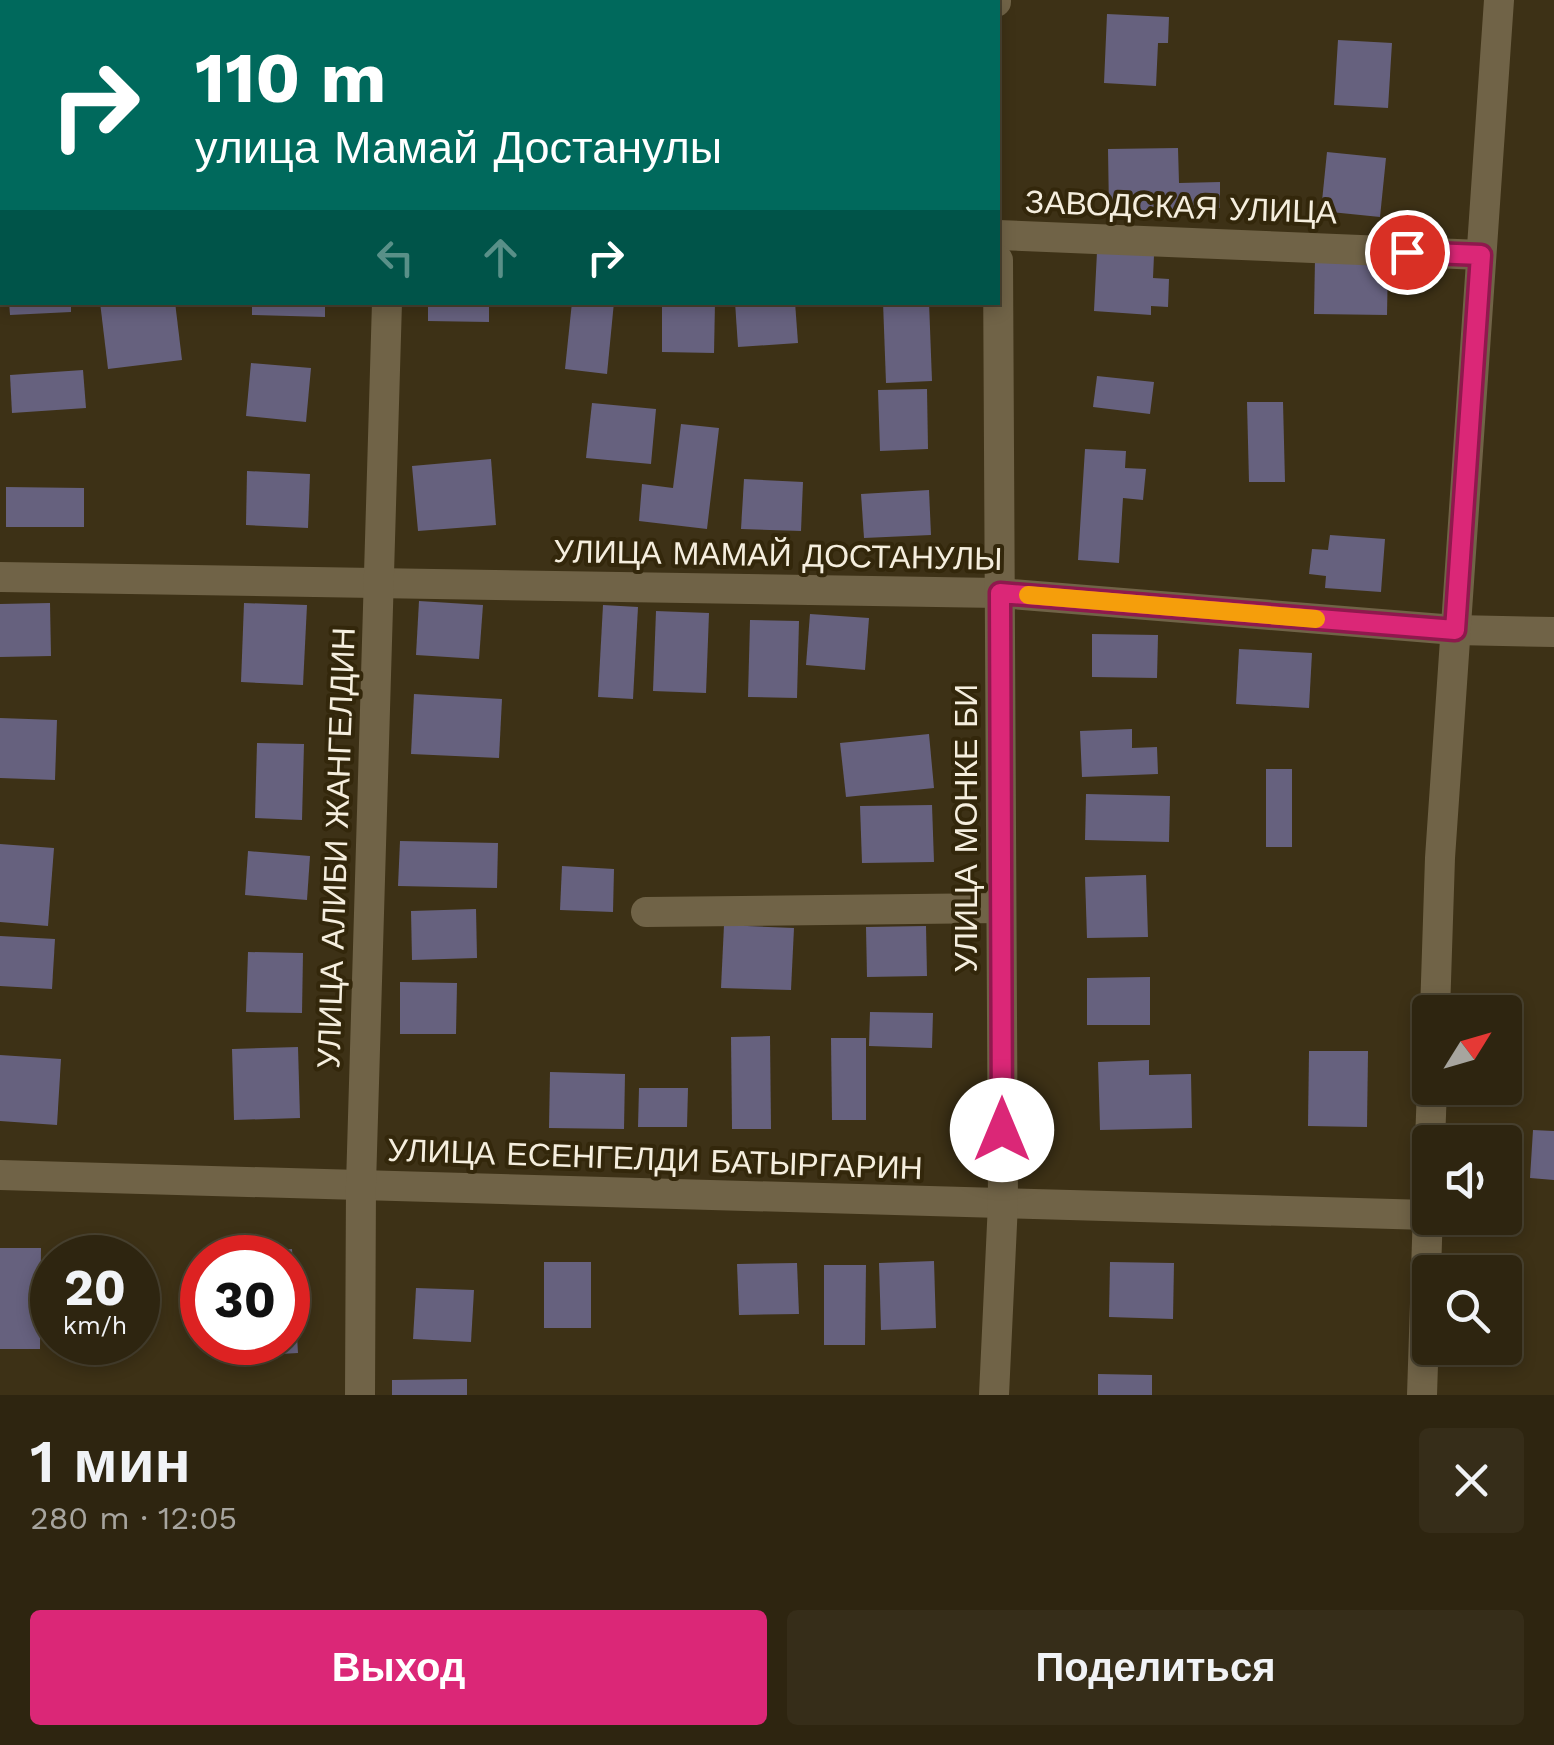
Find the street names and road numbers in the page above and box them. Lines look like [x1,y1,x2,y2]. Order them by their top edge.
street label: ЗАВОДСКАЯ УЛИЦА [1024,183,1338,231]
street label: УЛИЦА МАМАЙ ДОСТАНУЛЫ [553,532,1003,578]
street label: УЛИЦА АЛИБИ ЖАНГЕЛДИН [309,627,363,1069]
street label: УЛИЦА МОНКЕ БИ [947,684,985,972]
street label: УЛИЦА ЕСЕНГЕЛДИ БАТЫРГАРИН [387,1131,923,1187]

